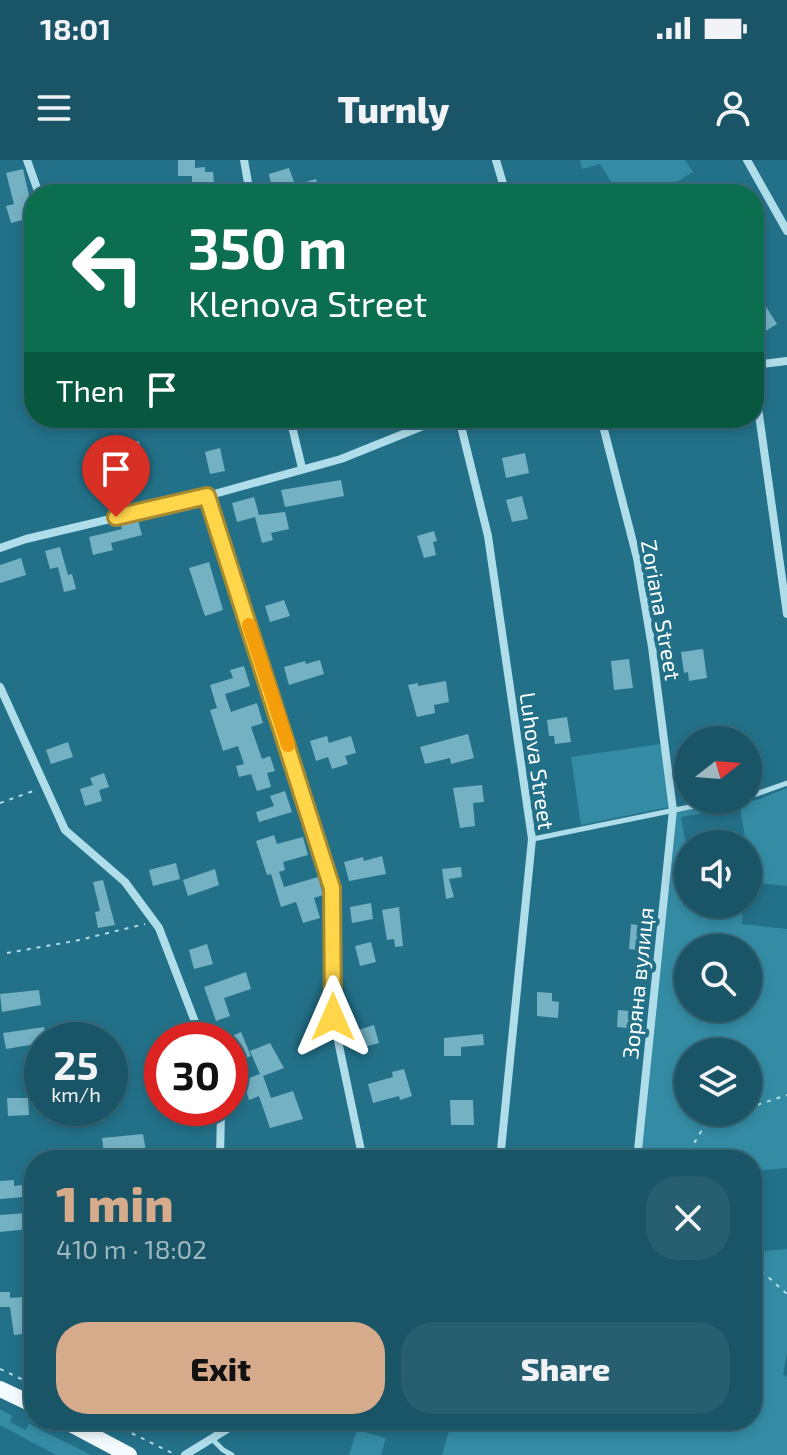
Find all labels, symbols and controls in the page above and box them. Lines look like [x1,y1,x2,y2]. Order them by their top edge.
text: 18:01 [40,10,111,46]
icon: menu [32,86,76,130]
icon: person [711,86,755,130]
text: Turnly [338,87,449,130]
text: 350 m [188,213,347,280]
icon: left [56,216,160,320]
text: Klenova Street [188,281,427,324]
icon: arrive [140,368,184,412]
text: Then [56,372,124,408]
pin [82,435,150,517]
icon: arrive [94,447,138,491]
street label: Zoriana Street [637,538,687,682]
street label: Luhova Street [515,691,561,831]
north arrow [674,726,762,814]
map controls [674,726,762,1126]
button: sound [674,830,762,918]
street label: Зоряна вулиця [616,906,659,1060]
button: search [674,934,762,1022]
position arrow [291,975,375,1059]
speed limit sign: 30 [144,1022,248,1126]
button: layers [674,1038,762,1126]
text: 25 [53,1040,99,1088]
text: km/h [51,1082,101,1106]
text: 1 min [56,1174,174,1232]
button: close [646,1176,730,1260]
text: 410 m · 18:02 [56,1233,207,1264]
button: Exit [56,1322,385,1414]
button: Share [401,1322,730,1414]

